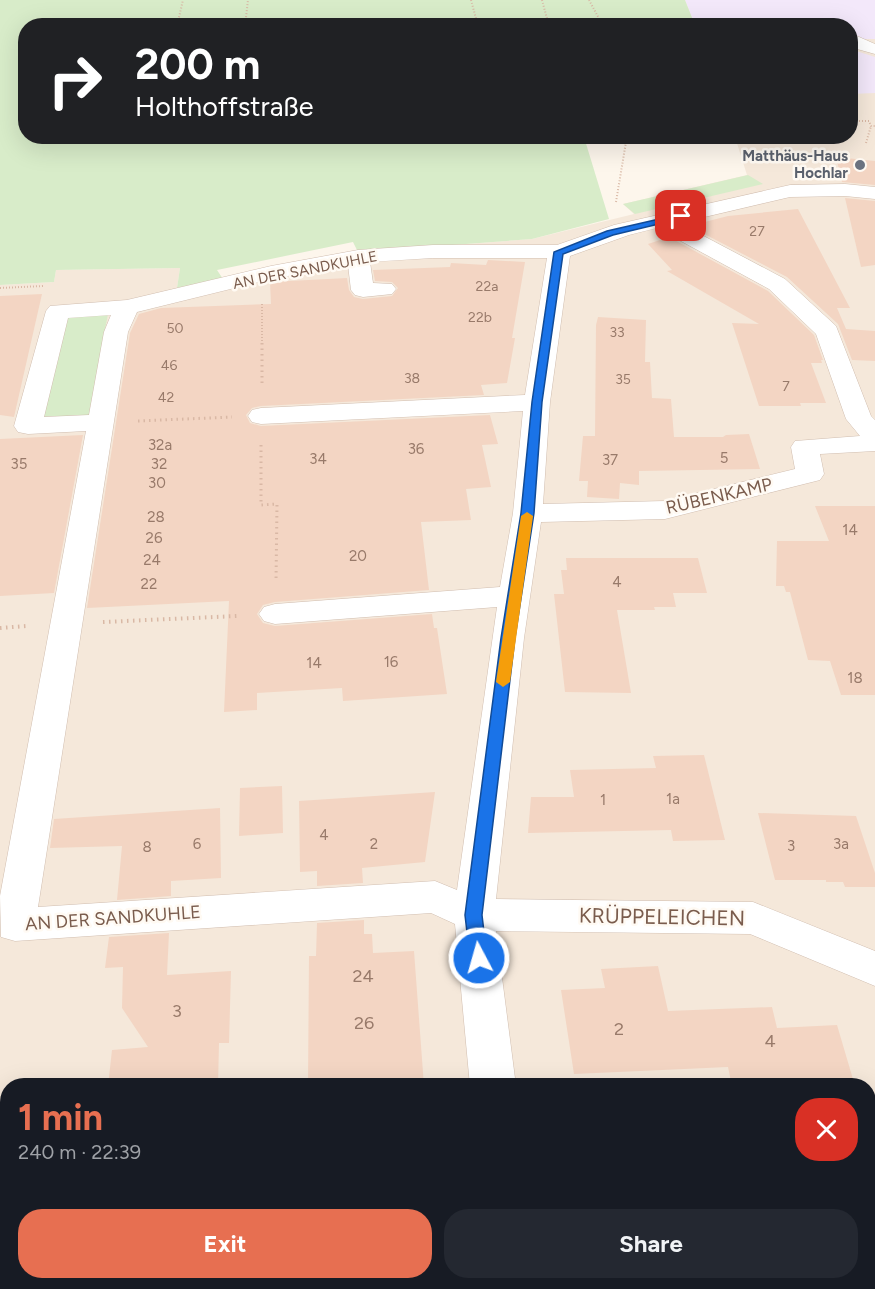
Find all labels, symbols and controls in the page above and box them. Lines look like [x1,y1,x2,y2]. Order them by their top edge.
text: 200 m [135,39,260,90]
icon: right [36,42,114,120]
text: Holthoffstraße [135,90,313,123]
place label: Matthäus-Haus Hochlar [742,147,848,182]
marker: Matthäus-Haus Hochlar [853,158,867,172]
pin [655,190,706,241]
icon: arrive [664,199,697,232]
house number: 27 [749,223,765,240]
street label: AN DER SANDKUHLE [231,247,379,293]
house number: 22a [476,278,498,295]
house number: 22b [468,309,492,326]
house number: 50 [166,320,184,337]
house number: 33 [609,324,625,341]
house number: 46 [161,357,177,374]
house number: 38 [404,370,420,387]
house number: 35 [615,371,631,388]
house number: 7 [782,378,790,395]
house number: 42 [158,389,174,406]
house number: 32a [148,436,172,454]
house number: 36 [408,440,425,458]
house number: 5 [720,449,728,467]
house number: 34 [309,450,327,468]
house number: 37 [602,451,618,469]
house number: 35 [11,455,27,473]
house number: 32 [151,455,167,473]
street label: RÜBENKAMP [664,473,774,519]
house number: 30 [148,474,166,492]
house number: 28 [147,508,165,526]
house number: 14 [842,521,858,539]
house number: 26 [146,529,163,547]
house number: 20 [349,547,367,565]
house number: 24 [143,551,161,569]
house number: 4 [612,573,622,591]
house number: 22 [141,575,157,593]
house number: 16 [384,653,399,671]
house number: 14 [306,654,322,672]
house number: 18 [847,669,863,687]
house number: 1a [666,790,680,808]
house number: 1 [600,791,606,809]
house number: 4 [319,826,329,844]
house number: 6 [193,835,202,853]
house number: 2 [370,835,378,853]
house number: 3a [833,835,849,853]
house number: 3 [787,837,795,855]
house number: 8 [142,838,152,856]
street label: AN DER SANDKUHLE [24,901,202,935]
street label: KRÜPPELEICHEN [579,903,745,930]
position arrow [447,926,511,990]
house number: 24 [352,965,374,987]
house number: 3 [172,1000,182,1022]
house number: 26 [354,1012,374,1034]
house number: 2 [614,1018,624,1040]
house number: 4 [764,1030,776,1052]
text: 1 min [18,1096,103,1139]
button: close [795,1098,858,1161]
text: 240 m · 22:39 [18,1140,141,1164]
button: Exit [18,1209,432,1278]
button: Share [444,1209,858,1278]

